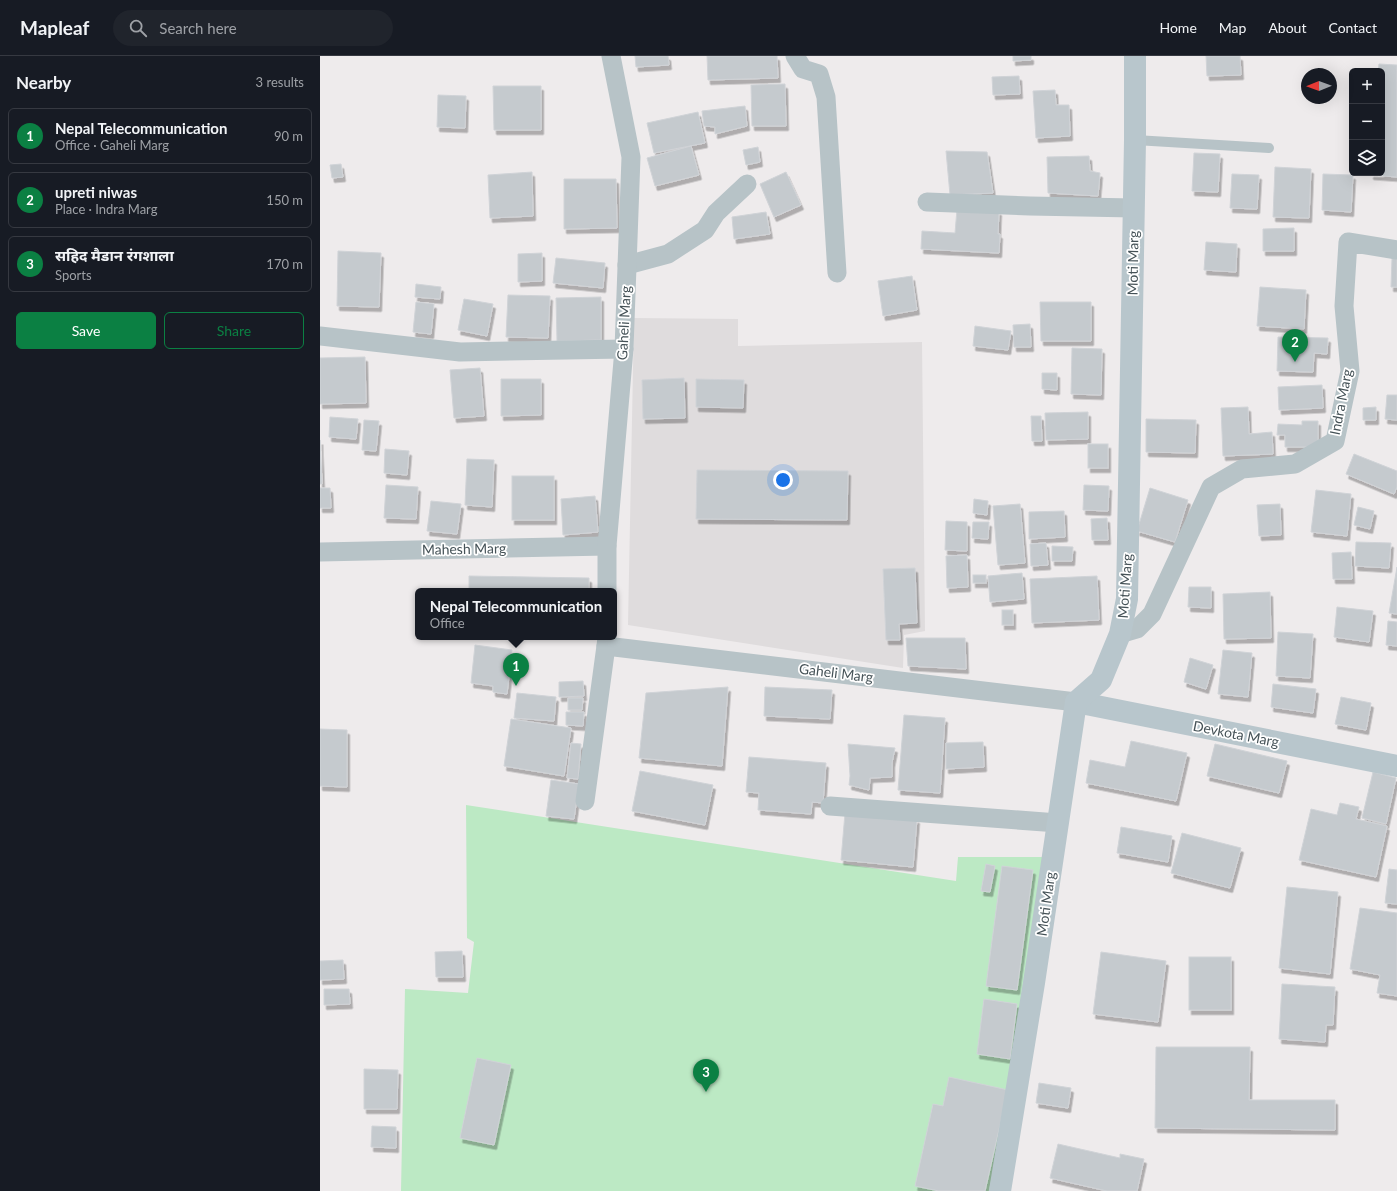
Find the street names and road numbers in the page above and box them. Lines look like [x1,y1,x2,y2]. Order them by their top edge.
street label: Moti Marg [1123,230,1142,296]
street label: Gaheli Marg [613,285,634,361]
street label: Indra Marg [1326,367,1355,436]
street label: Mahesh Marg [422,539,506,558]
street label: Moti Marg [1114,553,1135,619]
street label: Gaheli Marg [798,660,874,685]
street label: Devkota Marg [1192,717,1280,750]
street label: Moti Marg [1033,871,1058,937]

